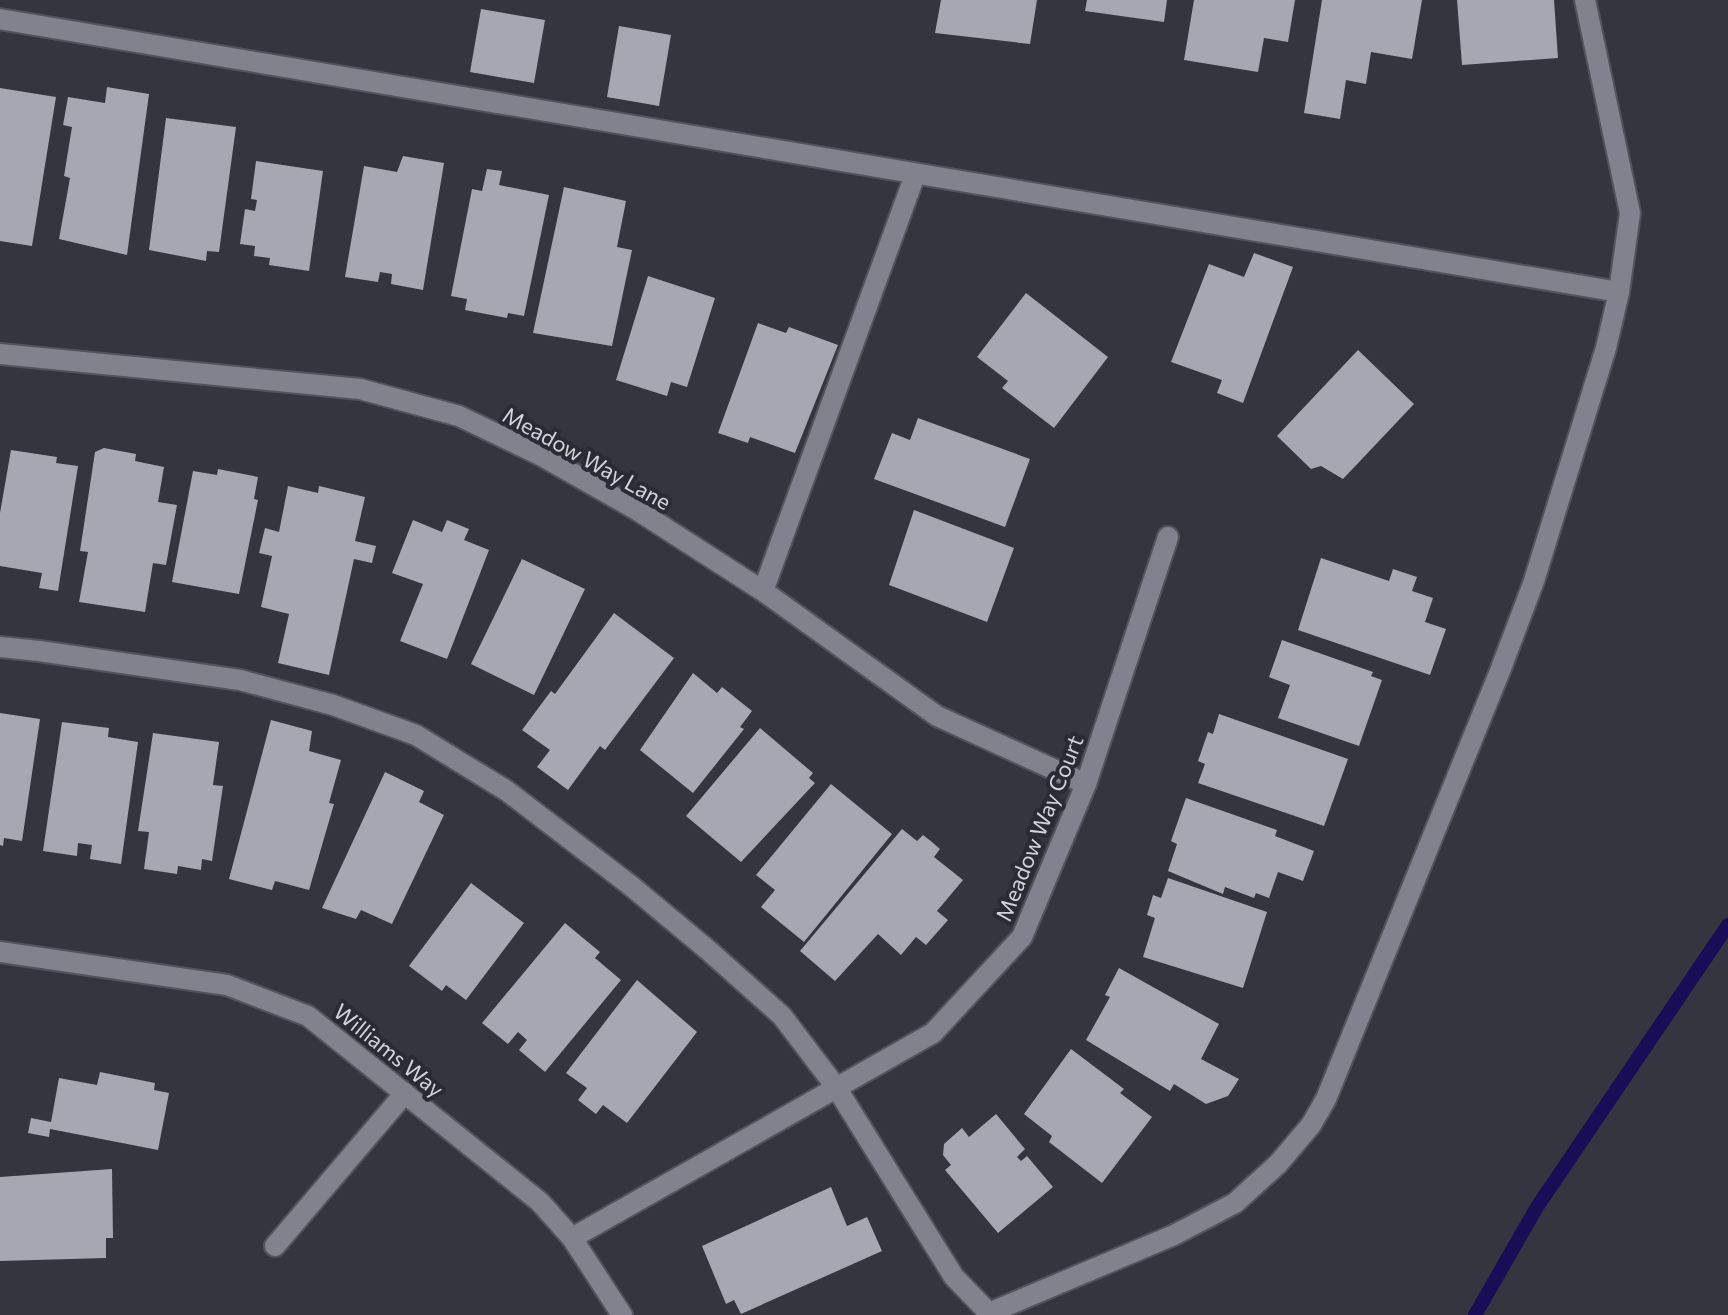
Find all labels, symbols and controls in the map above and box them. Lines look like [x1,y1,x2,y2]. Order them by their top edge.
street label: Meadow Way Lane [498,401,676,515]
street label: Meadow Way Court [989,731,1089,925]
street label: Williams Way [329,997,449,1103]

